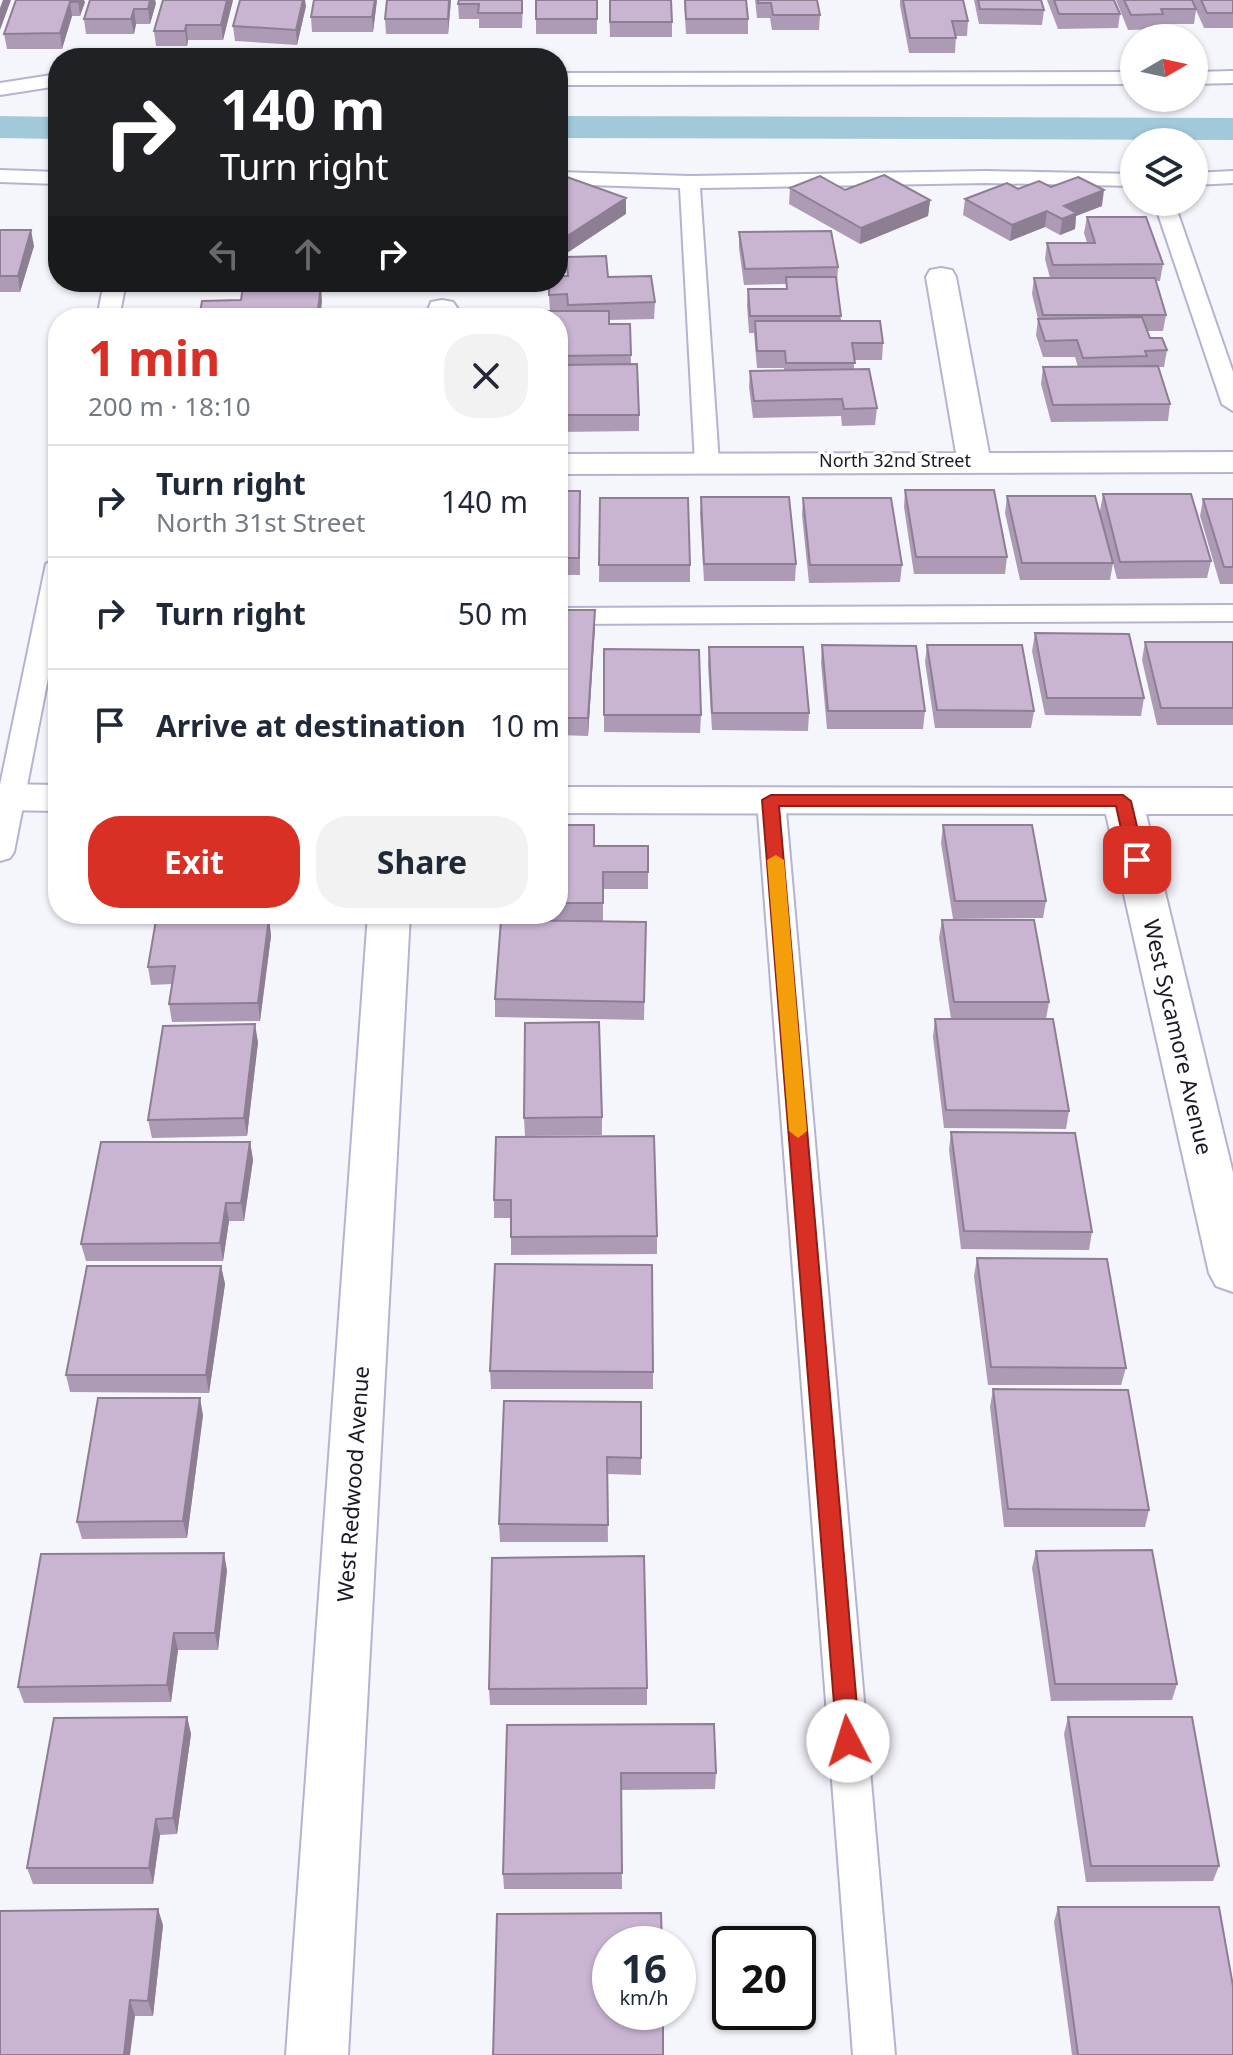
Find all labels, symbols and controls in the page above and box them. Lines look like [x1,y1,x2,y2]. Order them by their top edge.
north arrow [1120,24,1208,112]
map controls [1120,24,1208,216]
text: 140 m [220,70,385,146]
icon: right [88,80,192,184]
button: layers [1120,128,1208,216]
text: Turn right [220,142,388,191]
icon: left [202,232,246,276]
icon: ahead [286,232,330,276]
icon: right [370,232,414,276]
text: 1 min [88,325,220,390]
button: close [444,334,528,418]
text: 200 m · 18:10 [88,388,251,424]
street label: North 32nd Street [819,448,972,472]
text: Turn right [156,463,306,504]
icon: right [88,479,132,523]
text: 140 m [441,481,528,522]
text: North 31st Street [156,504,365,540]
icon: right [88,591,132,635]
text: Turn right [156,593,306,634]
text: 50 m [458,593,528,634]
icon: arrive [88,703,132,747]
text: Arrive at destination [156,705,466,746]
text: 10 m [490,705,560,746]
button: Exit [88,816,300,908]
button: Share [316,816,528,908]
pin [1103,826,1171,894]
icon: arrive [1115,838,1159,882]
street label: West Sycamore Avenue [1137,916,1221,1157]
street label: West Redwood Avenue [329,1365,375,1603]
position arrow [806,1699,890,1783]
speed limit sign: 20 [712,1926,816,2030]
text: 16 [621,1940,667,1995]
text: km/h [619,1984,669,2011]

